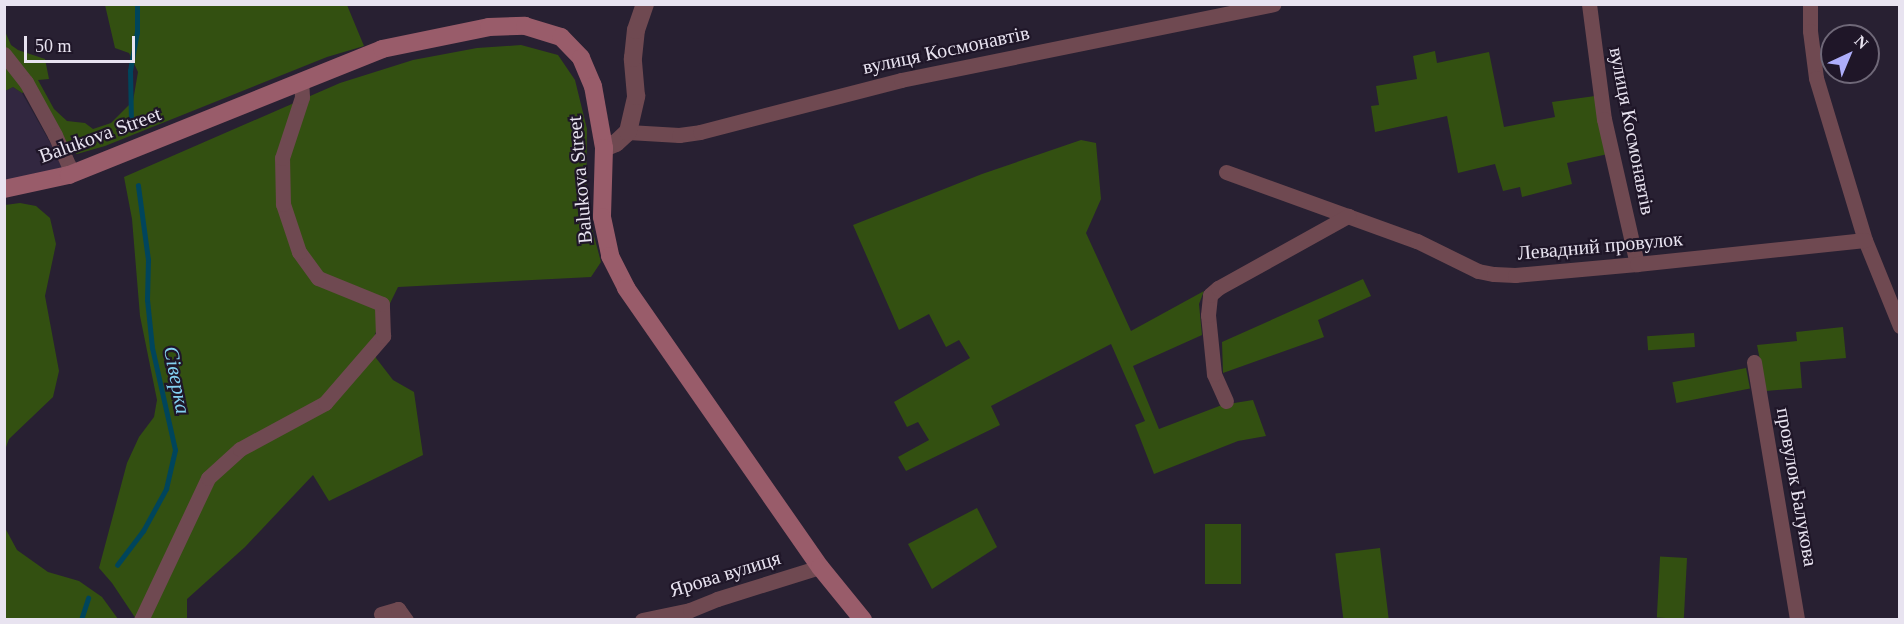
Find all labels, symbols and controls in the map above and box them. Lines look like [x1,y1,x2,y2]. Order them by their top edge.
street label: вулиця Космонавтів [860,21,1032,79]
scale bar [27,24,138,62]
north arrow [1820,24,1880,84]
text: N [1851,32,1872,52]
text: 50 m [35,36,72,56]
street label: вулиця Космонавтів [1604,45,1660,217]
street label: Balukova Street [36,102,164,168]
street label: Balukova Street [562,115,598,245]
street label: Левадний провулок [1516,227,1684,265]
water label: Сіверка [158,344,196,416]
street label: провулок Балукова [1771,406,1823,568]
street label: Ярова вулиця [667,546,783,602]

